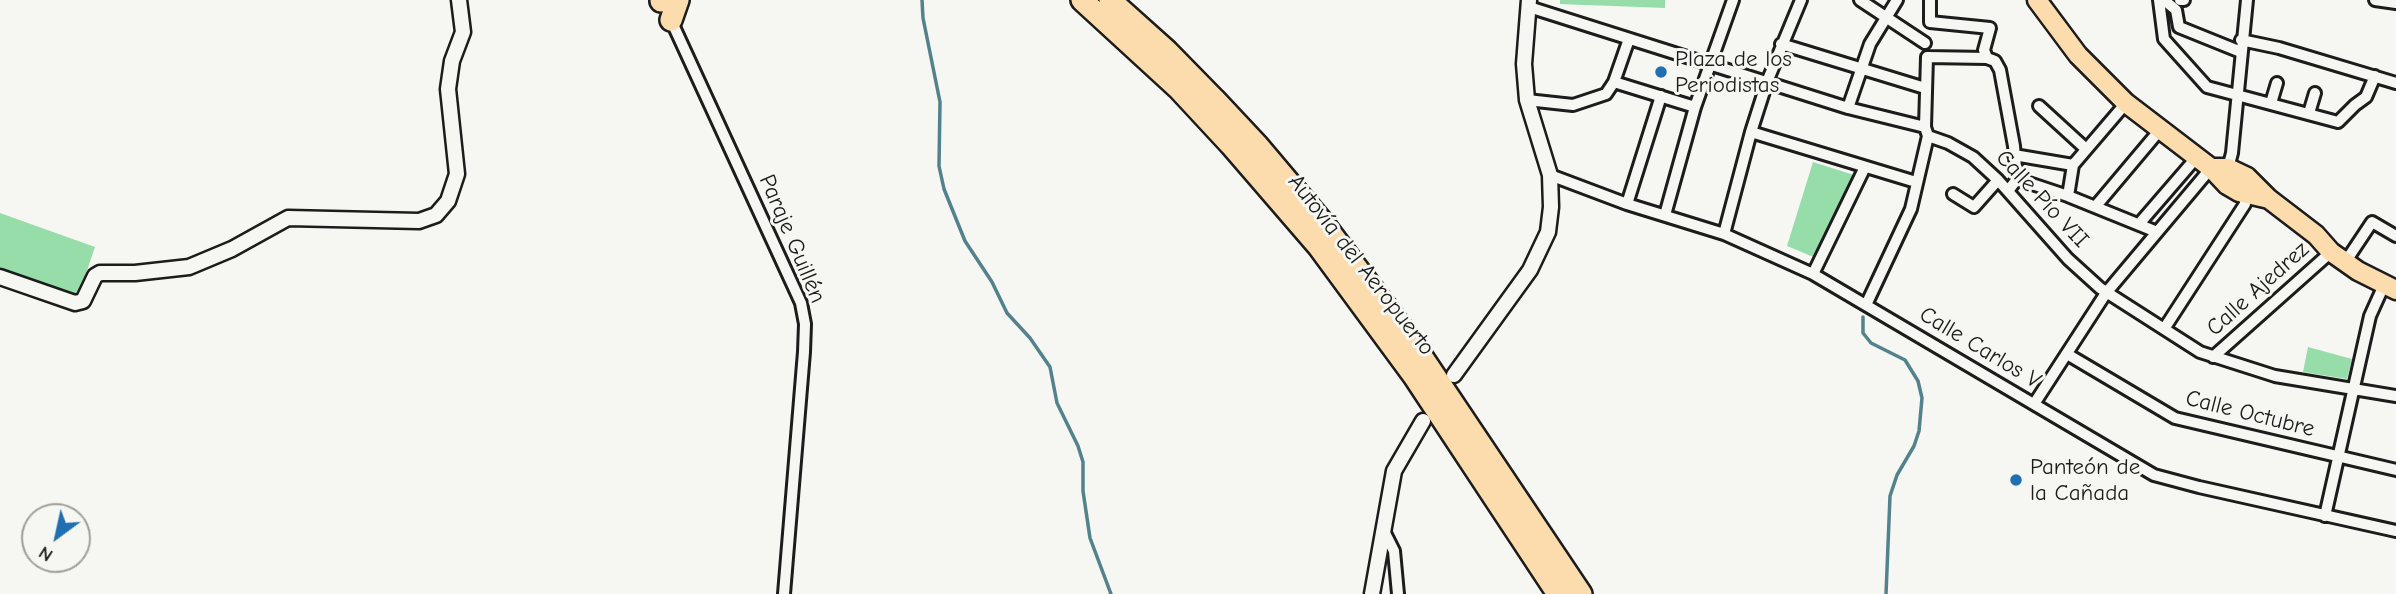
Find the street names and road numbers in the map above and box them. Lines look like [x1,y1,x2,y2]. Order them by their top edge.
street label: Calle Pío VII [1990,144,2094,254]
street label: Autovía del Aeropuerto [1282,169,1440,361]
street label: Paraje Guillén [753,171,831,307]
street label: Calle Ajedrez [2201,236,2315,342]
street label: Calle Carlos V [1914,301,2046,395]
street label: Calle Octubre [2183,385,2317,443]

